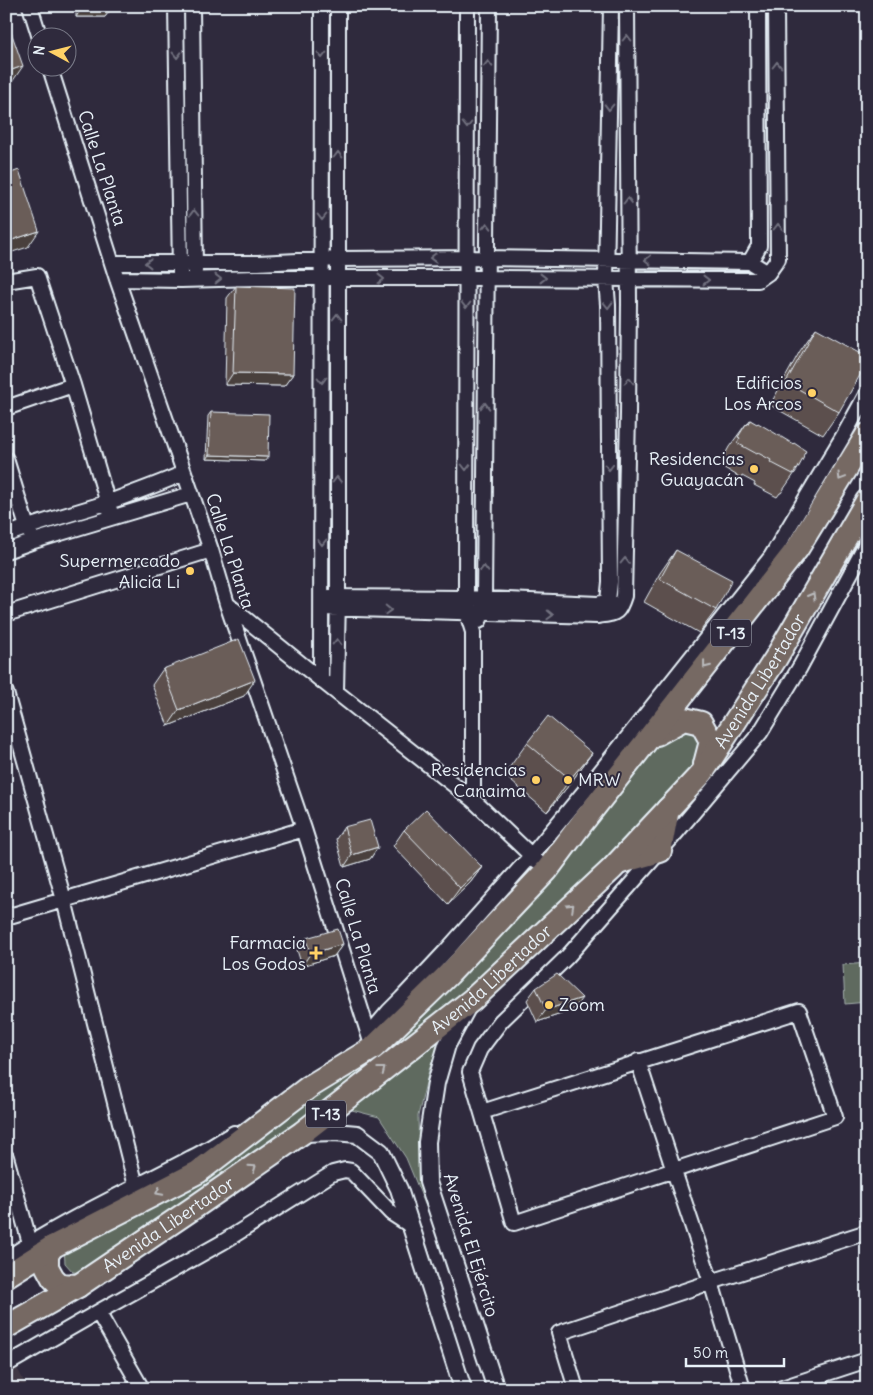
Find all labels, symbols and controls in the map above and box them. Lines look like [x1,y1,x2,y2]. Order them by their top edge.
north arrow [28,28,78,78]
one-way arrow [622,34,632,42]
text: N [30,45,49,56]
one-way arrow [171,51,182,59]
one-way arrow [317,52,327,59]
one-way arrow [483,59,493,67]
one-way arrow [772,61,782,68]
one-way arrow [604,104,614,112]
street label: Calle La Planta [73,107,132,228]
one-way arrow [462,122,472,129]
one-way arrow [333,150,343,158]
one-way arrow [623,196,634,204]
one-way arrow [189,209,199,216]
one-way arrow [317,214,327,222]
one-way arrow [482,222,492,230]
one-way arrow [773,223,783,231]
one-way arrow [429,253,437,263]
one-way arrow [644,255,652,266]
one-way arrow [144,258,152,268]
one-way arrow [540,273,547,283]
one-way arrow [215,274,223,284]
one-way arrow [377,274,385,284]
one-way arrow [702,275,710,285]
one-way arrow [602,301,613,309]
one-way arrow [461,302,471,309]
one-way arrow [332,313,342,320]
place label: Edificios Los Arcos [724,371,802,415]
one-way arrow [317,376,327,384]
one-way arrow [624,376,634,384]
marker: Edificios Los Arcos [806,387,818,399]
one-way arrow [480,402,491,410]
place label: Residencias Guayacán [649,447,744,491]
marker: Residencias Guayacán [748,463,760,475]
one-way arrow [461,464,471,472]
one-way arrow [604,464,614,472]
one-way arrow [838,471,848,480]
one-way arrow [332,475,342,483]
street label: Calle La Planta [201,490,260,611]
one-way arrow [317,539,327,547]
place label: Supermercado Alicia Li [60,549,180,593]
one-way arrow [620,556,630,564]
one-way arrow [479,564,489,572]
marker: Supermercado Alicia Li [184,565,196,577]
one-way arrow [806,592,816,601]
one-way arrow [384,605,392,615]
one-way arrow [546,609,554,620]
street label: Avenida Libertador [709,609,811,753]
road number: T-13 [711,620,751,646]
one-way arrow [331,638,342,646]
one-way arrow [703,659,711,668]
place label: Residencias Canaima [431,758,526,802]
place label: MRW [578,768,620,791]
marker: Residencias Canaima [530,774,542,786]
marker: MRW [562,774,574,786]
street label: Calle La Planta [330,875,387,997]
one-way arrow [566,904,575,913]
street label: Avenida Libertador [426,919,557,1039]
place label: Farmacia Los Godos [222,931,306,975]
marker: Farmacia Los Godos [310,947,322,959]
place label: Zoom [559,993,605,1016]
marker: Zoom [543,999,555,1011]
one-way arrow [377,1067,386,1076]
road number: T-13 [306,1100,346,1128]
one-way arrow [247,1165,256,1174]
street label: Avenida El Ejército [439,1170,504,1320]
street label: Avenida Libertador [98,1171,239,1277]
one-way arrow [155,1186,164,1196]
scale bar [686,1335,783,1367]
text: 50 m [693,1343,728,1362]

